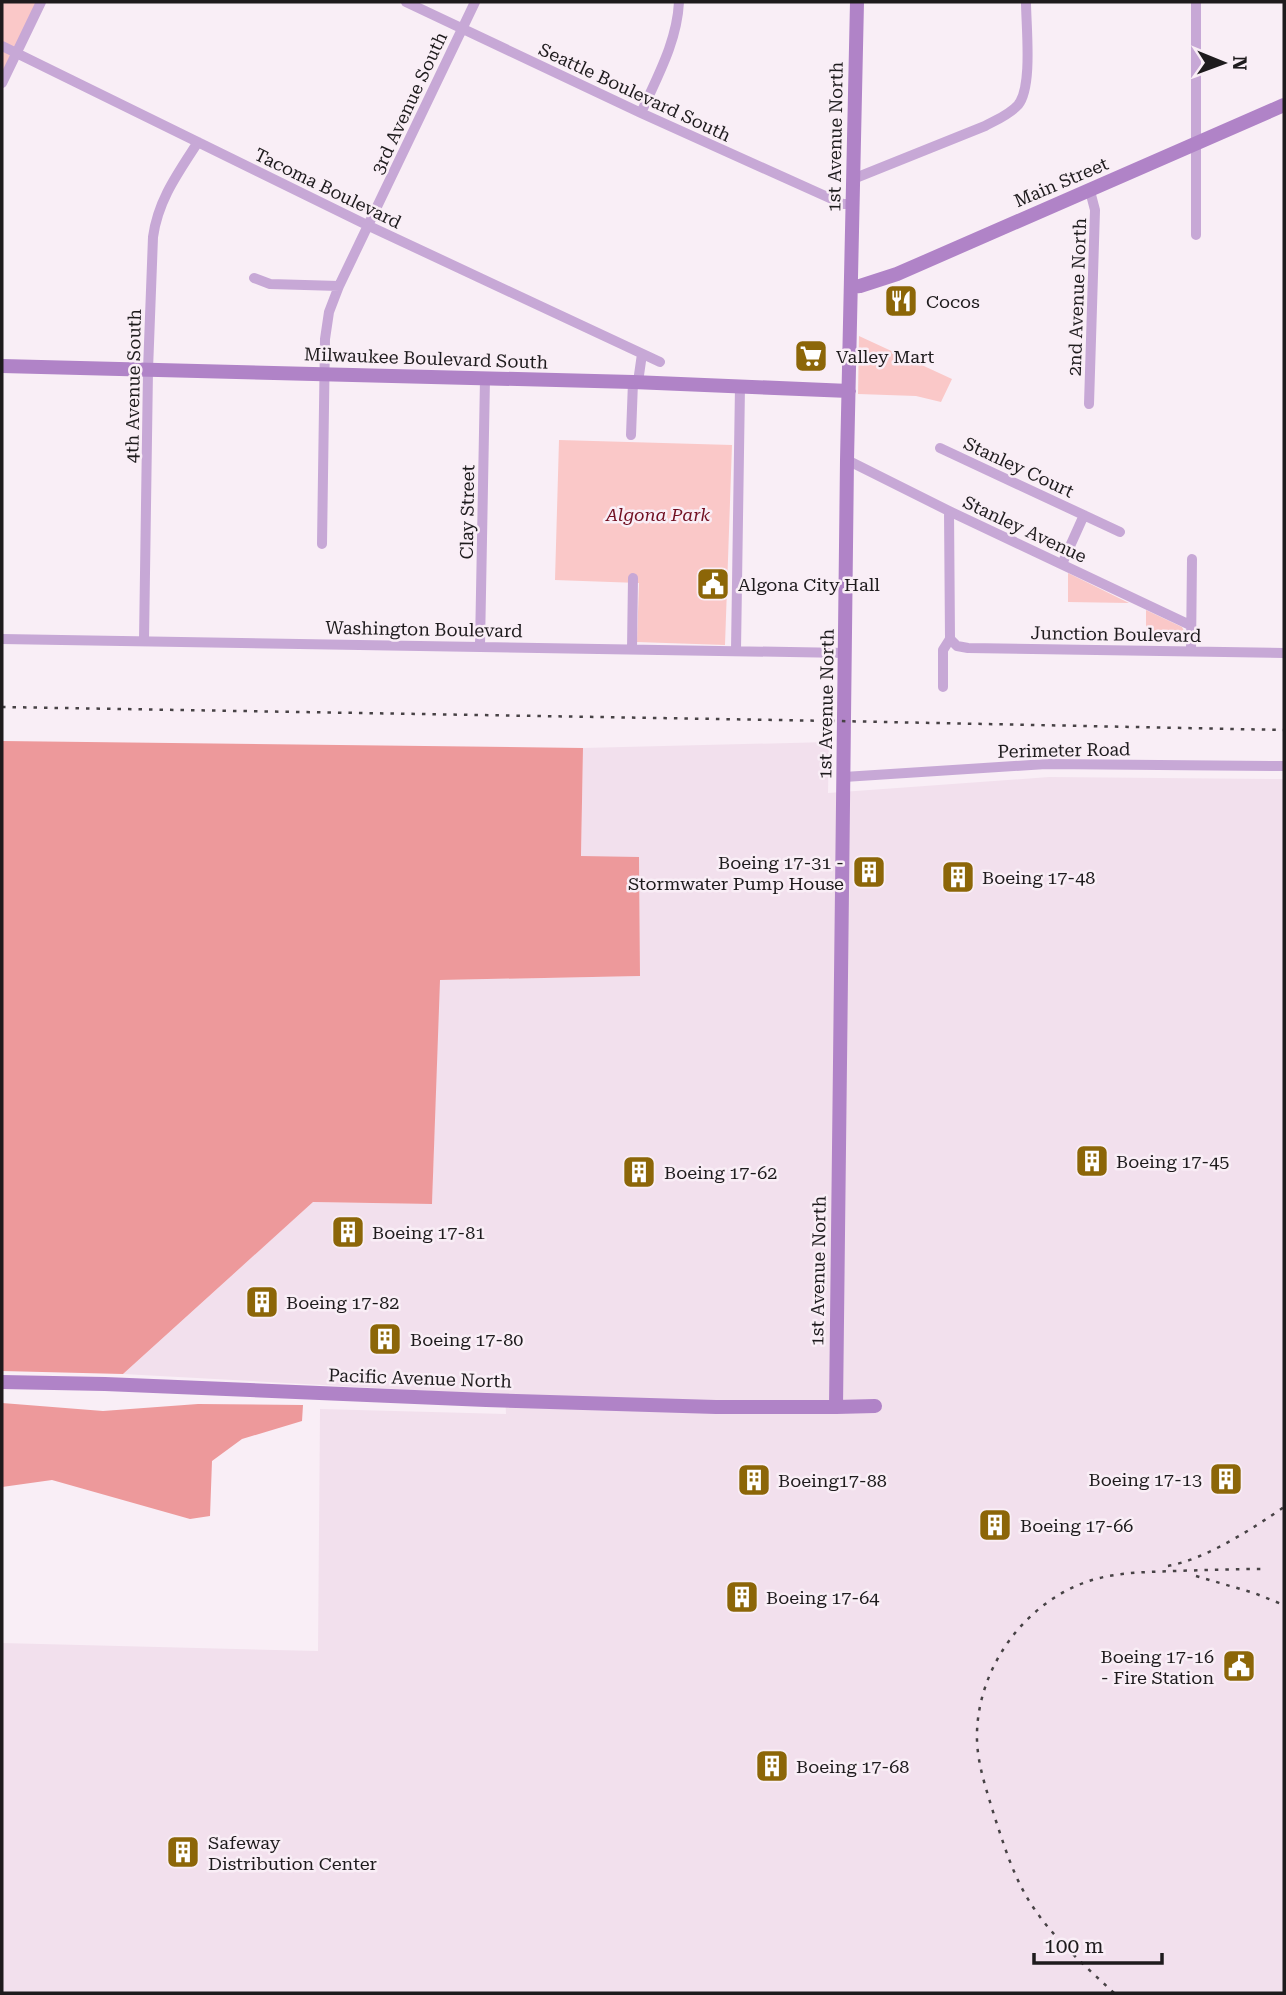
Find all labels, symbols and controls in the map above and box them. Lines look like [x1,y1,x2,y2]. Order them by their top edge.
street label: 3rd Avenue South [367,28,451,177]
north arrow [1188,28,1258,98]
street label: Seattle Boulevard South [536,38,735,146]
text: N [1228,56,1251,71]
street label: 1st Avenue North [823,61,847,212]
street label: Tacoma Boulevard [251,143,405,233]
street label: Main Street [1011,153,1112,211]
street label: 2nd Avenue North [1064,217,1090,376]
restaurant icon: Cocos [882,282,920,320]
place label: Cocos [926,291,980,312]
street label: 4th Avenue South [121,308,145,463]
supermarket icon: Valley Mart [792,337,830,375]
street label: Milwaukee Boulevard South [304,343,549,373]
place label: Valley Mart [836,346,935,367]
street label: Stanley Court [961,432,1078,502]
street label: Clay Street [456,464,478,559]
street label: Stanley Avenue [960,491,1090,567]
park label: Algona Park [605,504,710,525]
public building icon: Algona City Hall [694,565,732,603]
place label: Algona City Hall [738,574,880,595]
street label: Washington Boulevard [325,617,523,641]
street label: Junction Boulevard [1030,622,1202,646]
street label: 1st Avenue North [814,628,838,779]
street label: Perimeter Road [997,738,1131,762]
place label: Boeing 17-31 - Stormwater Pump House [628,852,844,894]
building icon: Boeing 17-31 - Stormwater Pump House [850,853,888,891]
building icon: Boeing 17-48 [939,858,977,896]
place label: Boeing 17-48 [982,867,1095,888]
building icon: Boeing 17-45 [1073,1142,1111,1180]
place label: Boeing 17-45 [1116,1151,1229,1172]
building icon: Boeing 17-62 [620,1153,658,1191]
place label: Boeing 17-62 [664,1162,777,1183]
street label: 1st Avenue North [806,1195,830,1346]
building icon: Boeing 17-81 [329,1213,367,1251]
place label: Boeing 17-81 [372,1222,485,1243]
building icon: Boeing 17-82 [243,1283,281,1321]
place label: Boeing 17-82 [286,1292,399,1313]
building icon: Boeing 17-80 [366,1320,404,1358]
place label: Boeing 17-80 [410,1329,523,1350]
street label: Pacific Avenue North [328,1364,512,1392]
building icon: Boeing 17-13 [1207,1460,1245,1498]
building icon: Boeing17-88 [735,1461,773,1499]
place label: Boeing 17-13 [1089,1469,1202,1490]
place label: Boeing17-88 [778,1470,887,1491]
building icon: Boeing 17-66 [976,1506,1014,1544]
place label: Boeing 17-66 [1020,1515,1133,1536]
building icon: Boeing 17-64 [723,1578,761,1616]
place label: Boeing 17-64 [766,1587,879,1608]
place label: Boeing 17-16 - Fire Station [1101,1646,1214,1688]
public building icon: Boeing 17-16 - Fire Station [1220,1647,1258,1685]
building icon: Boeing 17-68 [753,1747,791,1785]
place label: Boeing 17-68 [796,1756,909,1777]
place label: Safeway Distribution Center [208,1832,377,1874]
building icon: Safeway Distribution Center [164,1833,202,1871]
scale bar [1034,1922,1162,1966]
text: 100 m [1044,1934,1104,1958]

